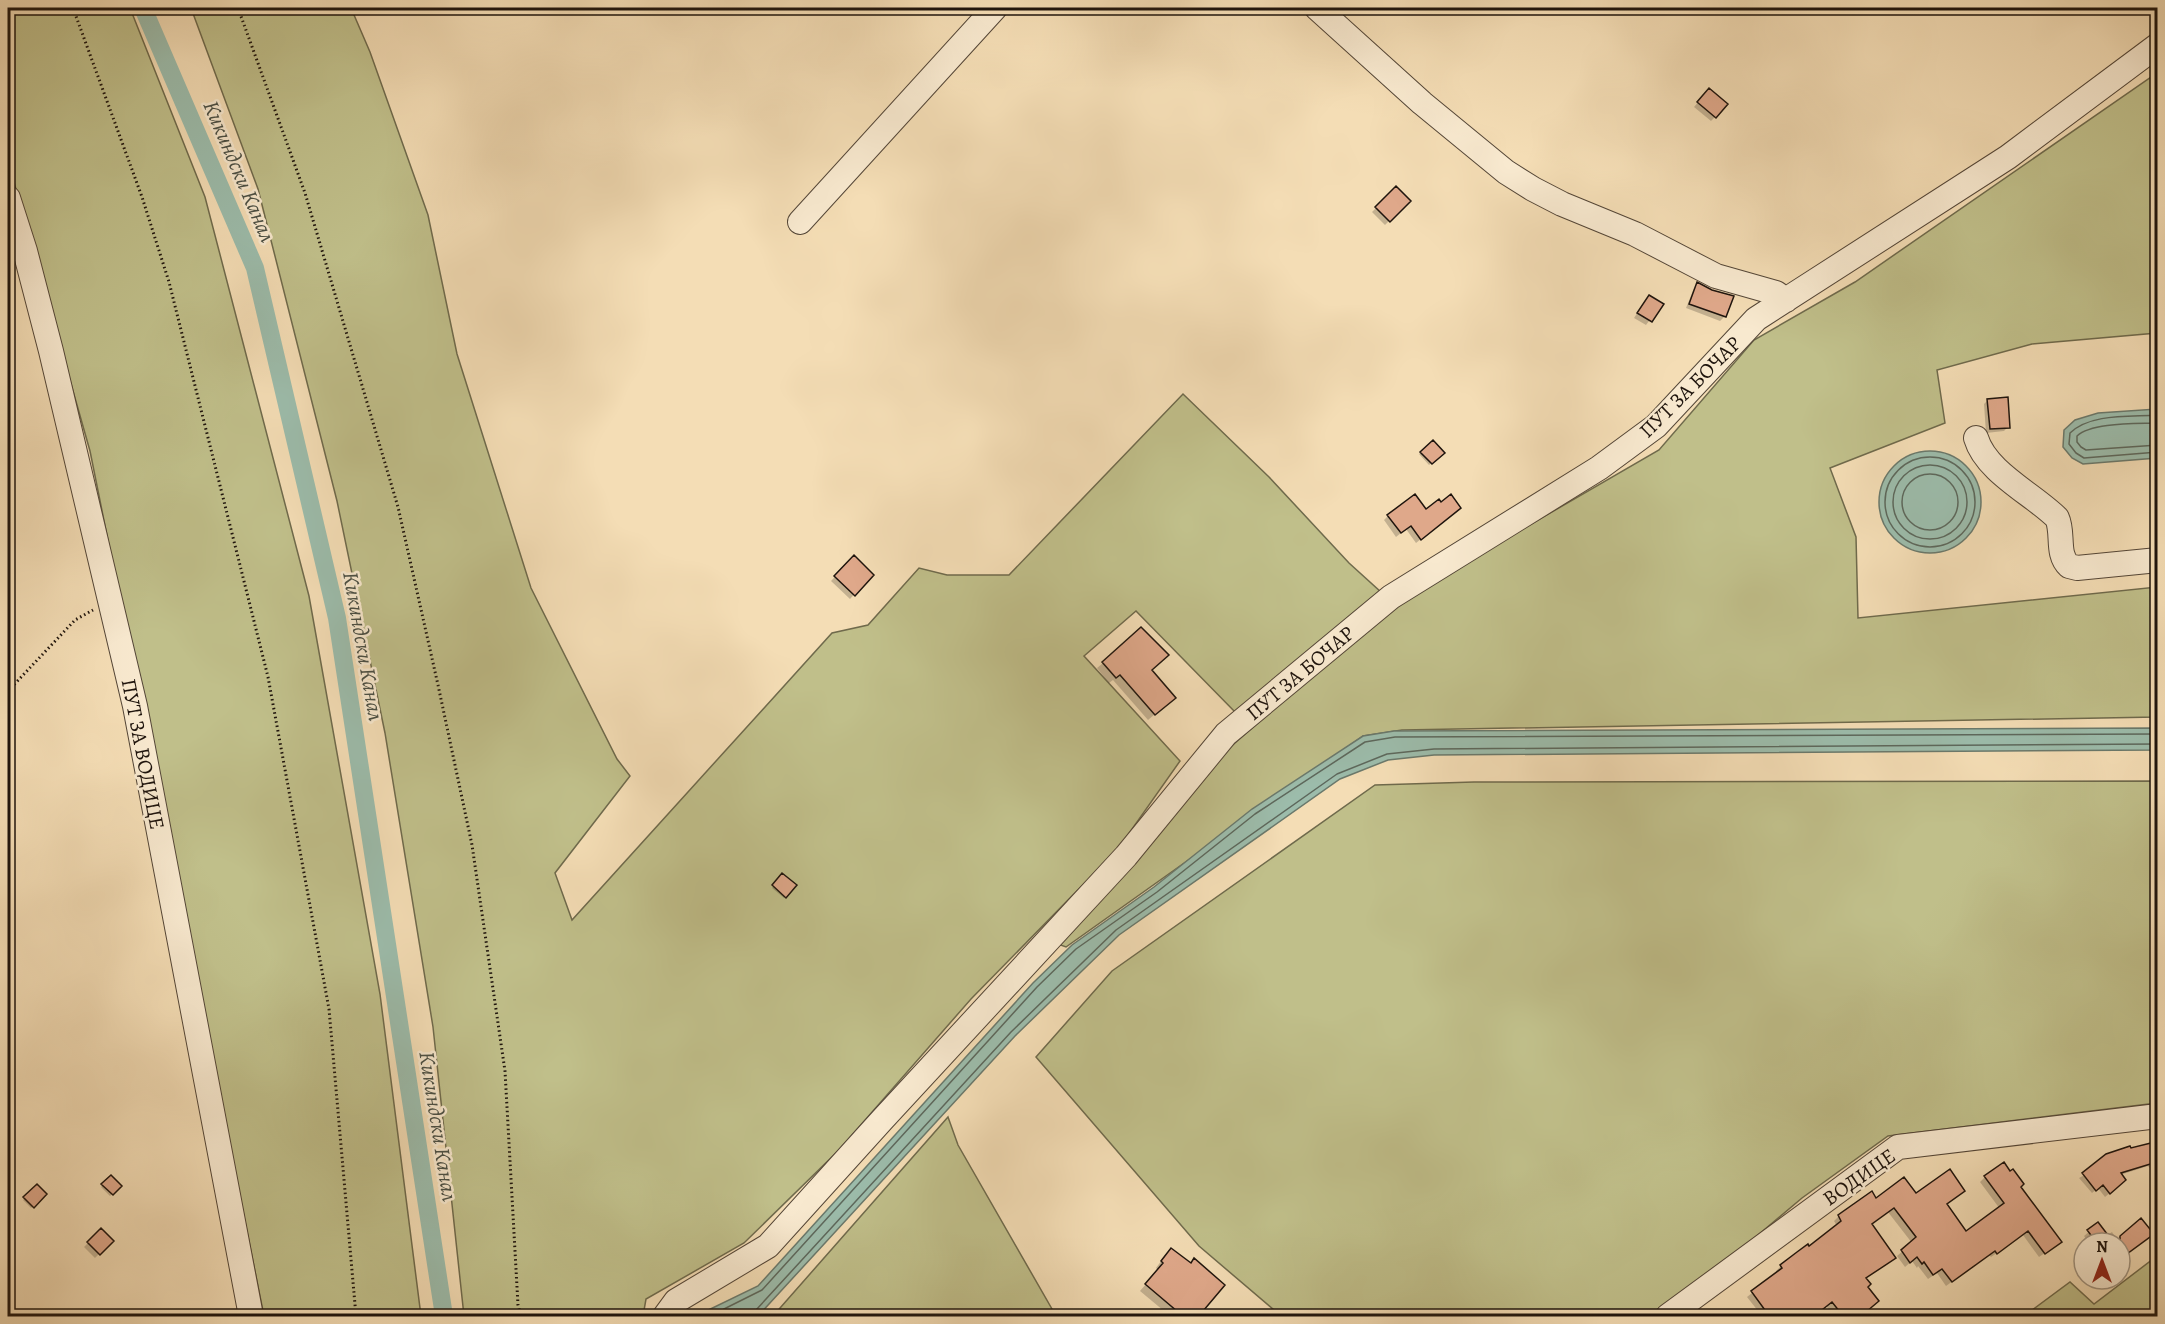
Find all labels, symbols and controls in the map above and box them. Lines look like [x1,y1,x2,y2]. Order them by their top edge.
water label: Кикиндски Канал [196,96,283,247]
street label: ПУТ ЗА БОЧАР [1633,330,1747,444]
water label: Кикиндски Канал [335,569,391,724]
street label: ПУТ ЗА БОЧАР [1240,619,1360,727]
street label: ПУТ ЗА ВОДИЦЕ [115,676,171,832]
water label: Кикиндски Канал [411,1049,465,1204]
street label: ВОДИЦЕ [1817,1142,1901,1212]
north arrow [2072,1231,2132,1291]
text: N [2096,1236,2108,1258]

